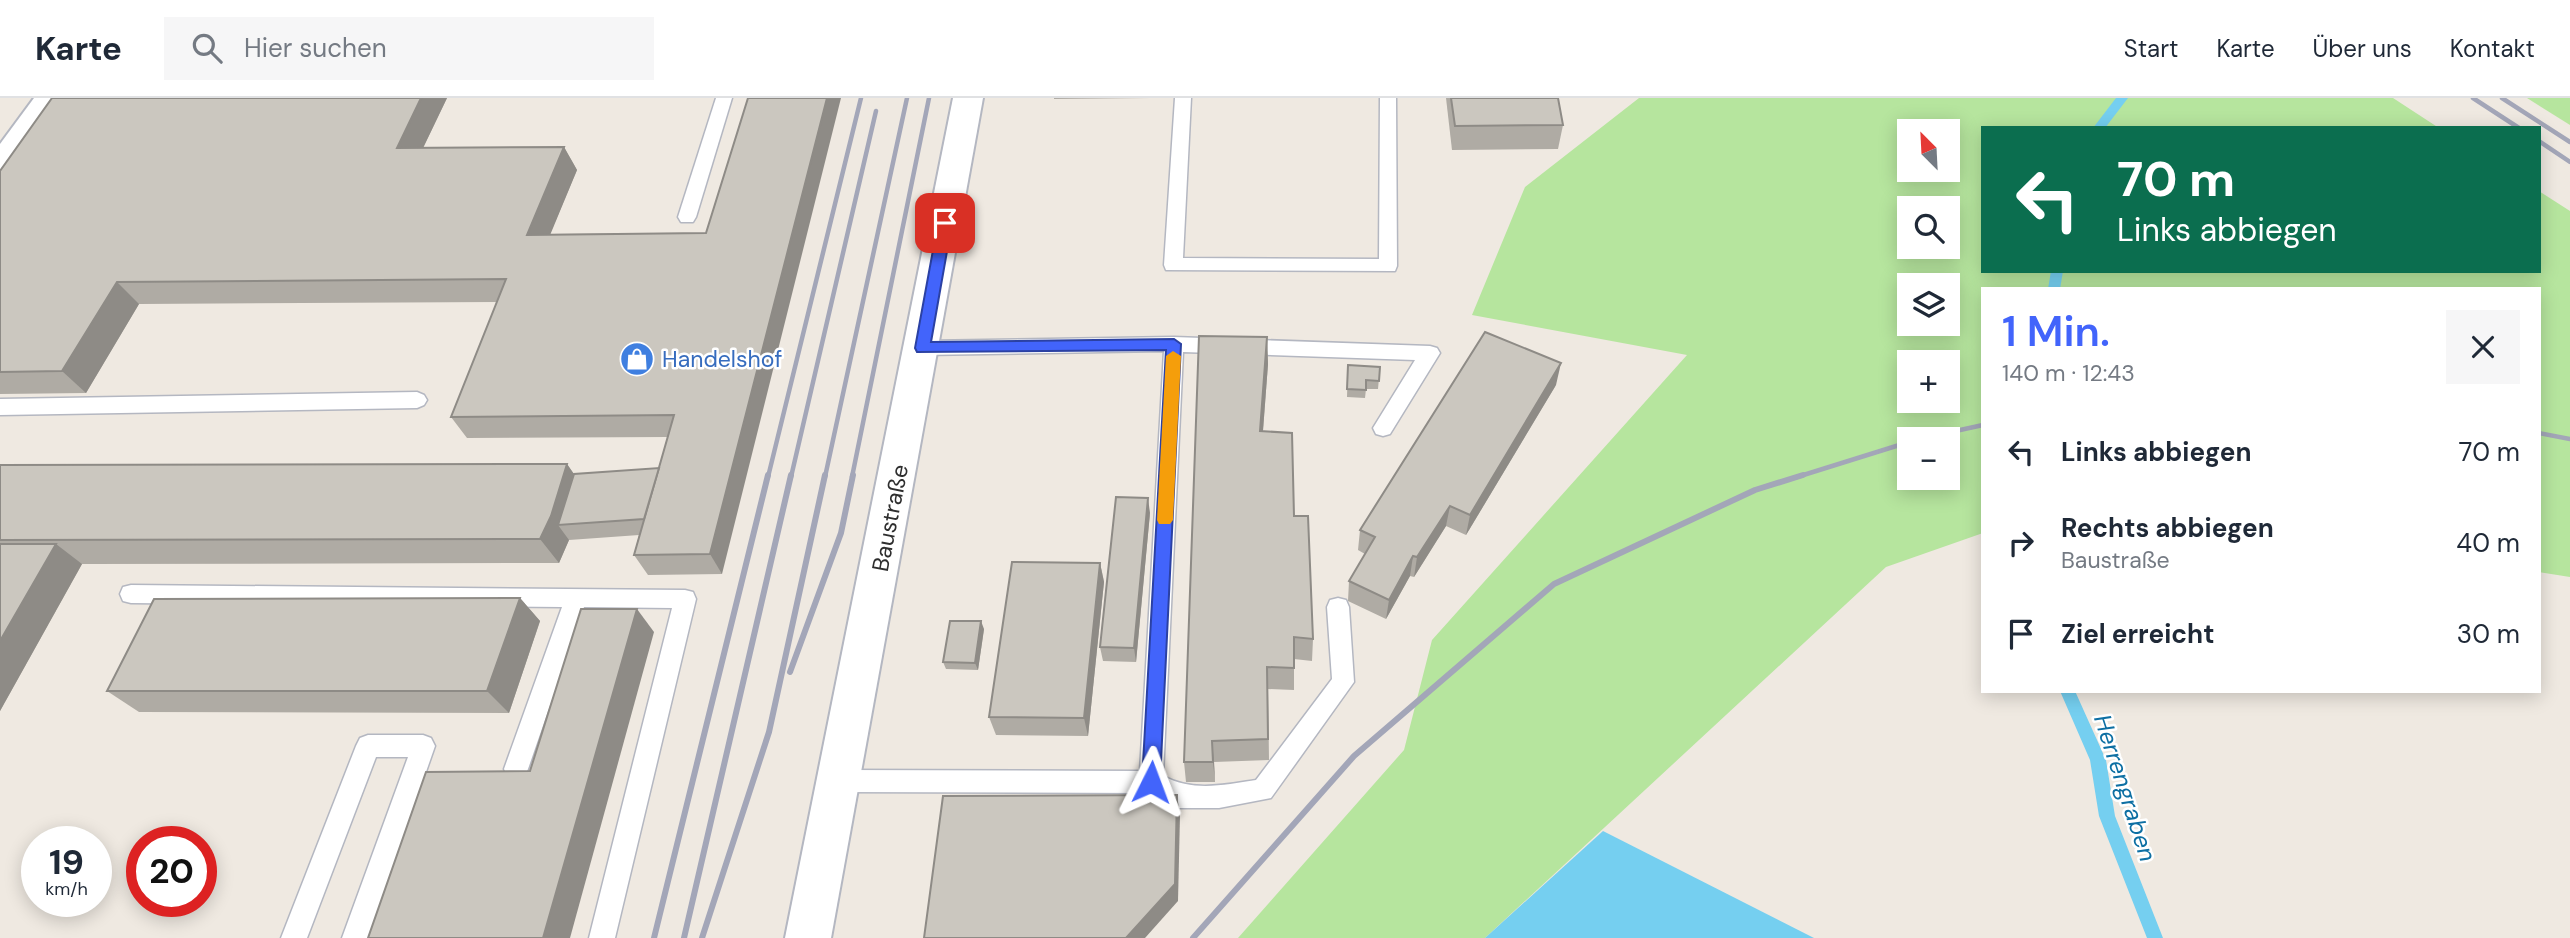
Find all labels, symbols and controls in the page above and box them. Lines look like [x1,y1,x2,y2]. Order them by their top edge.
search box [164,17,654,80]
text: Karte [35,27,122,70]
icon: search [188,29,226,67]
text: Hier suchen [244,31,387,65]
text: Start [2124,33,2178,64]
text: Karte [2216,33,2275,64]
text: Über uns [2313,33,2412,64]
text: Kontakt [2450,33,2535,64]
north arrow [1897,119,1960,182]
map controls [1897,119,1960,490]
text: 70 m [2117,147,2235,211]
icon: left [2002,154,2093,245]
pin [915,193,975,253]
button: search [1897,196,1960,259]
icon: arrive [926,204,964,242]
text: Links abbiegen [2117,209,2337,251]
button: layers [1897,273,1960,336]
text: 1 Min. [2002,304,2110,359]
button: close [2446,310,2520,384]
shop icon: Handelshof [618,340,656,378]
place label: Handelshof [662,344,782,374]
button: + [1897,350,1960,413]
text: 140 m · 12:43 [2002,358,2135,388]
button: − [1897,427,1960,490]
icon: left [2002,433,2040,471]
text: Links abbiegen [2061,435,2251,469]
text: 70 m [2459,435,2520,469]
street label: Baustraße [865,462,915,574]
text: Rechts abbiegen [2061,511,2274,545]
icon: right [2002,524,2040,562]
text: 40 m [2456,526,2520,560]
text: Baustraße [2061,545,2170,575]
icon: arrive [2002,615,2040,653]
text: Ziel erreicht [2061,617,2214,651]
text: 30 m [2457,617,2520,651]
water label: Herrengraben [2087,710,2164,865]
position arrow [1114,745,1188,819]
speed limit sign: 20 [126,826,217,917]
text: 19 [49,839,84,885]
text: km/h [45,877,88,901]

